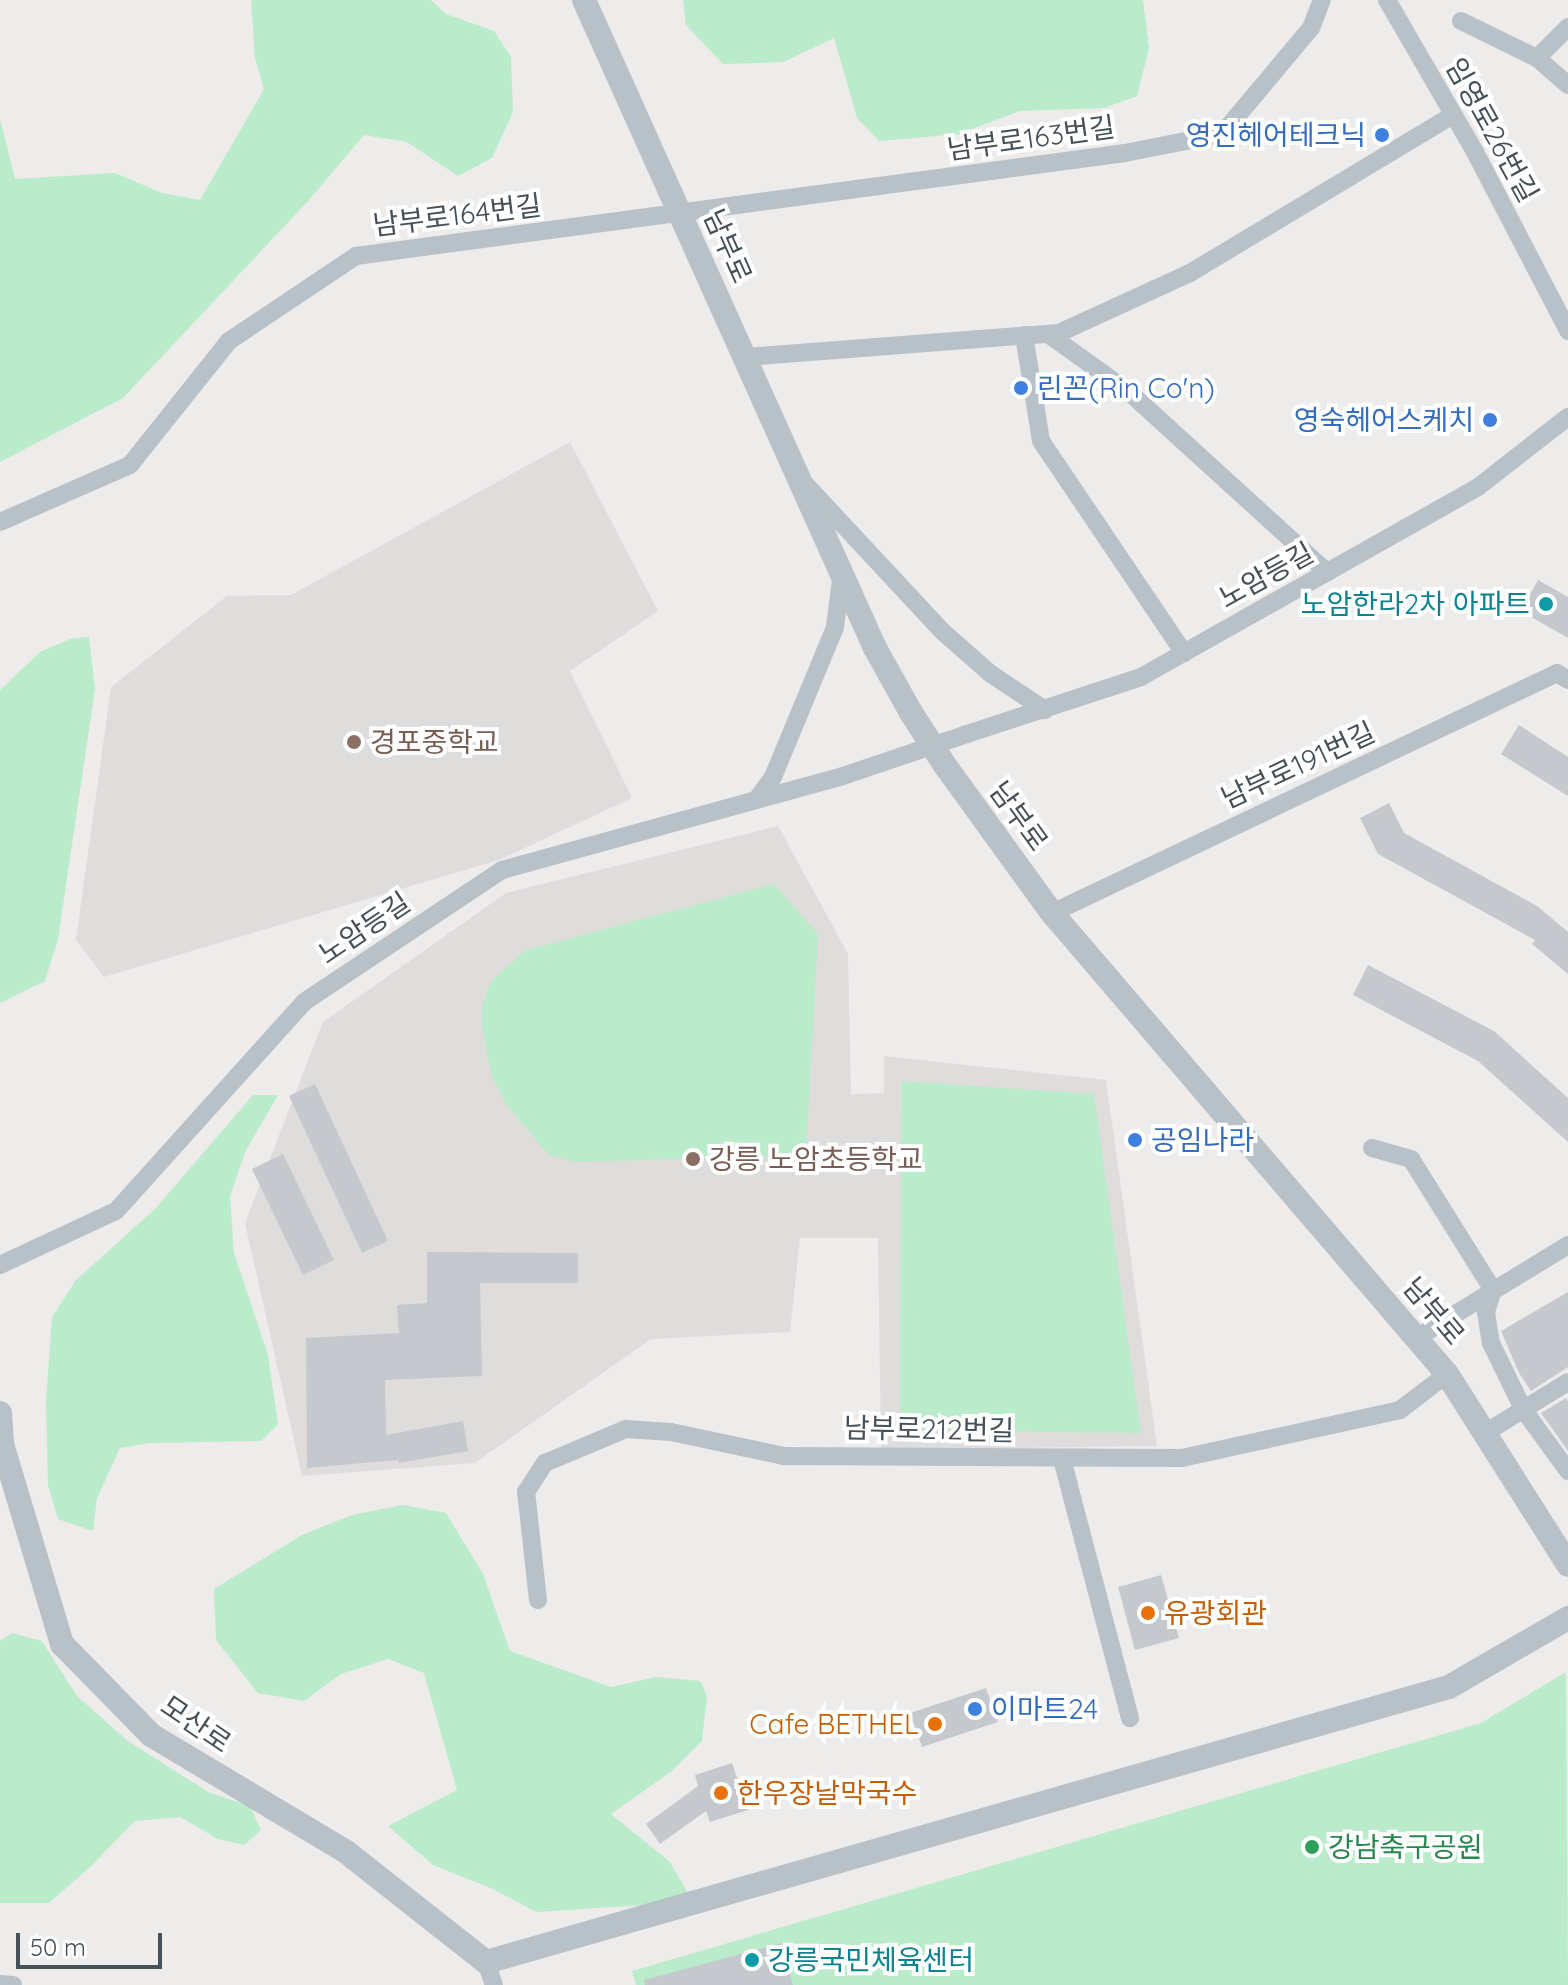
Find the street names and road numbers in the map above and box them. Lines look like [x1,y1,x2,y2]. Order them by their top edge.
street label: 임영로26번길 [1439,52,1545,208]
street label: 남부로163번길 [945,110,1117,166]
street label: 남부로164번길 [371,188,543,242]
street label: 남부로 [697,204,759,288]
street label: 노암등길 [1213,535,1319,615]
street label: 남부로191번길 [1216,715,1380,815]
street label: 남부로 [983,775,1055,857]
street label: 노암등길 [312,885,416,971]
street label: 남부로 [1396,1271,1472,1351]
street label: 남부로212번길 [844,1411,1014,1447]
street label: 모산로 [155,1688,237,1760]

